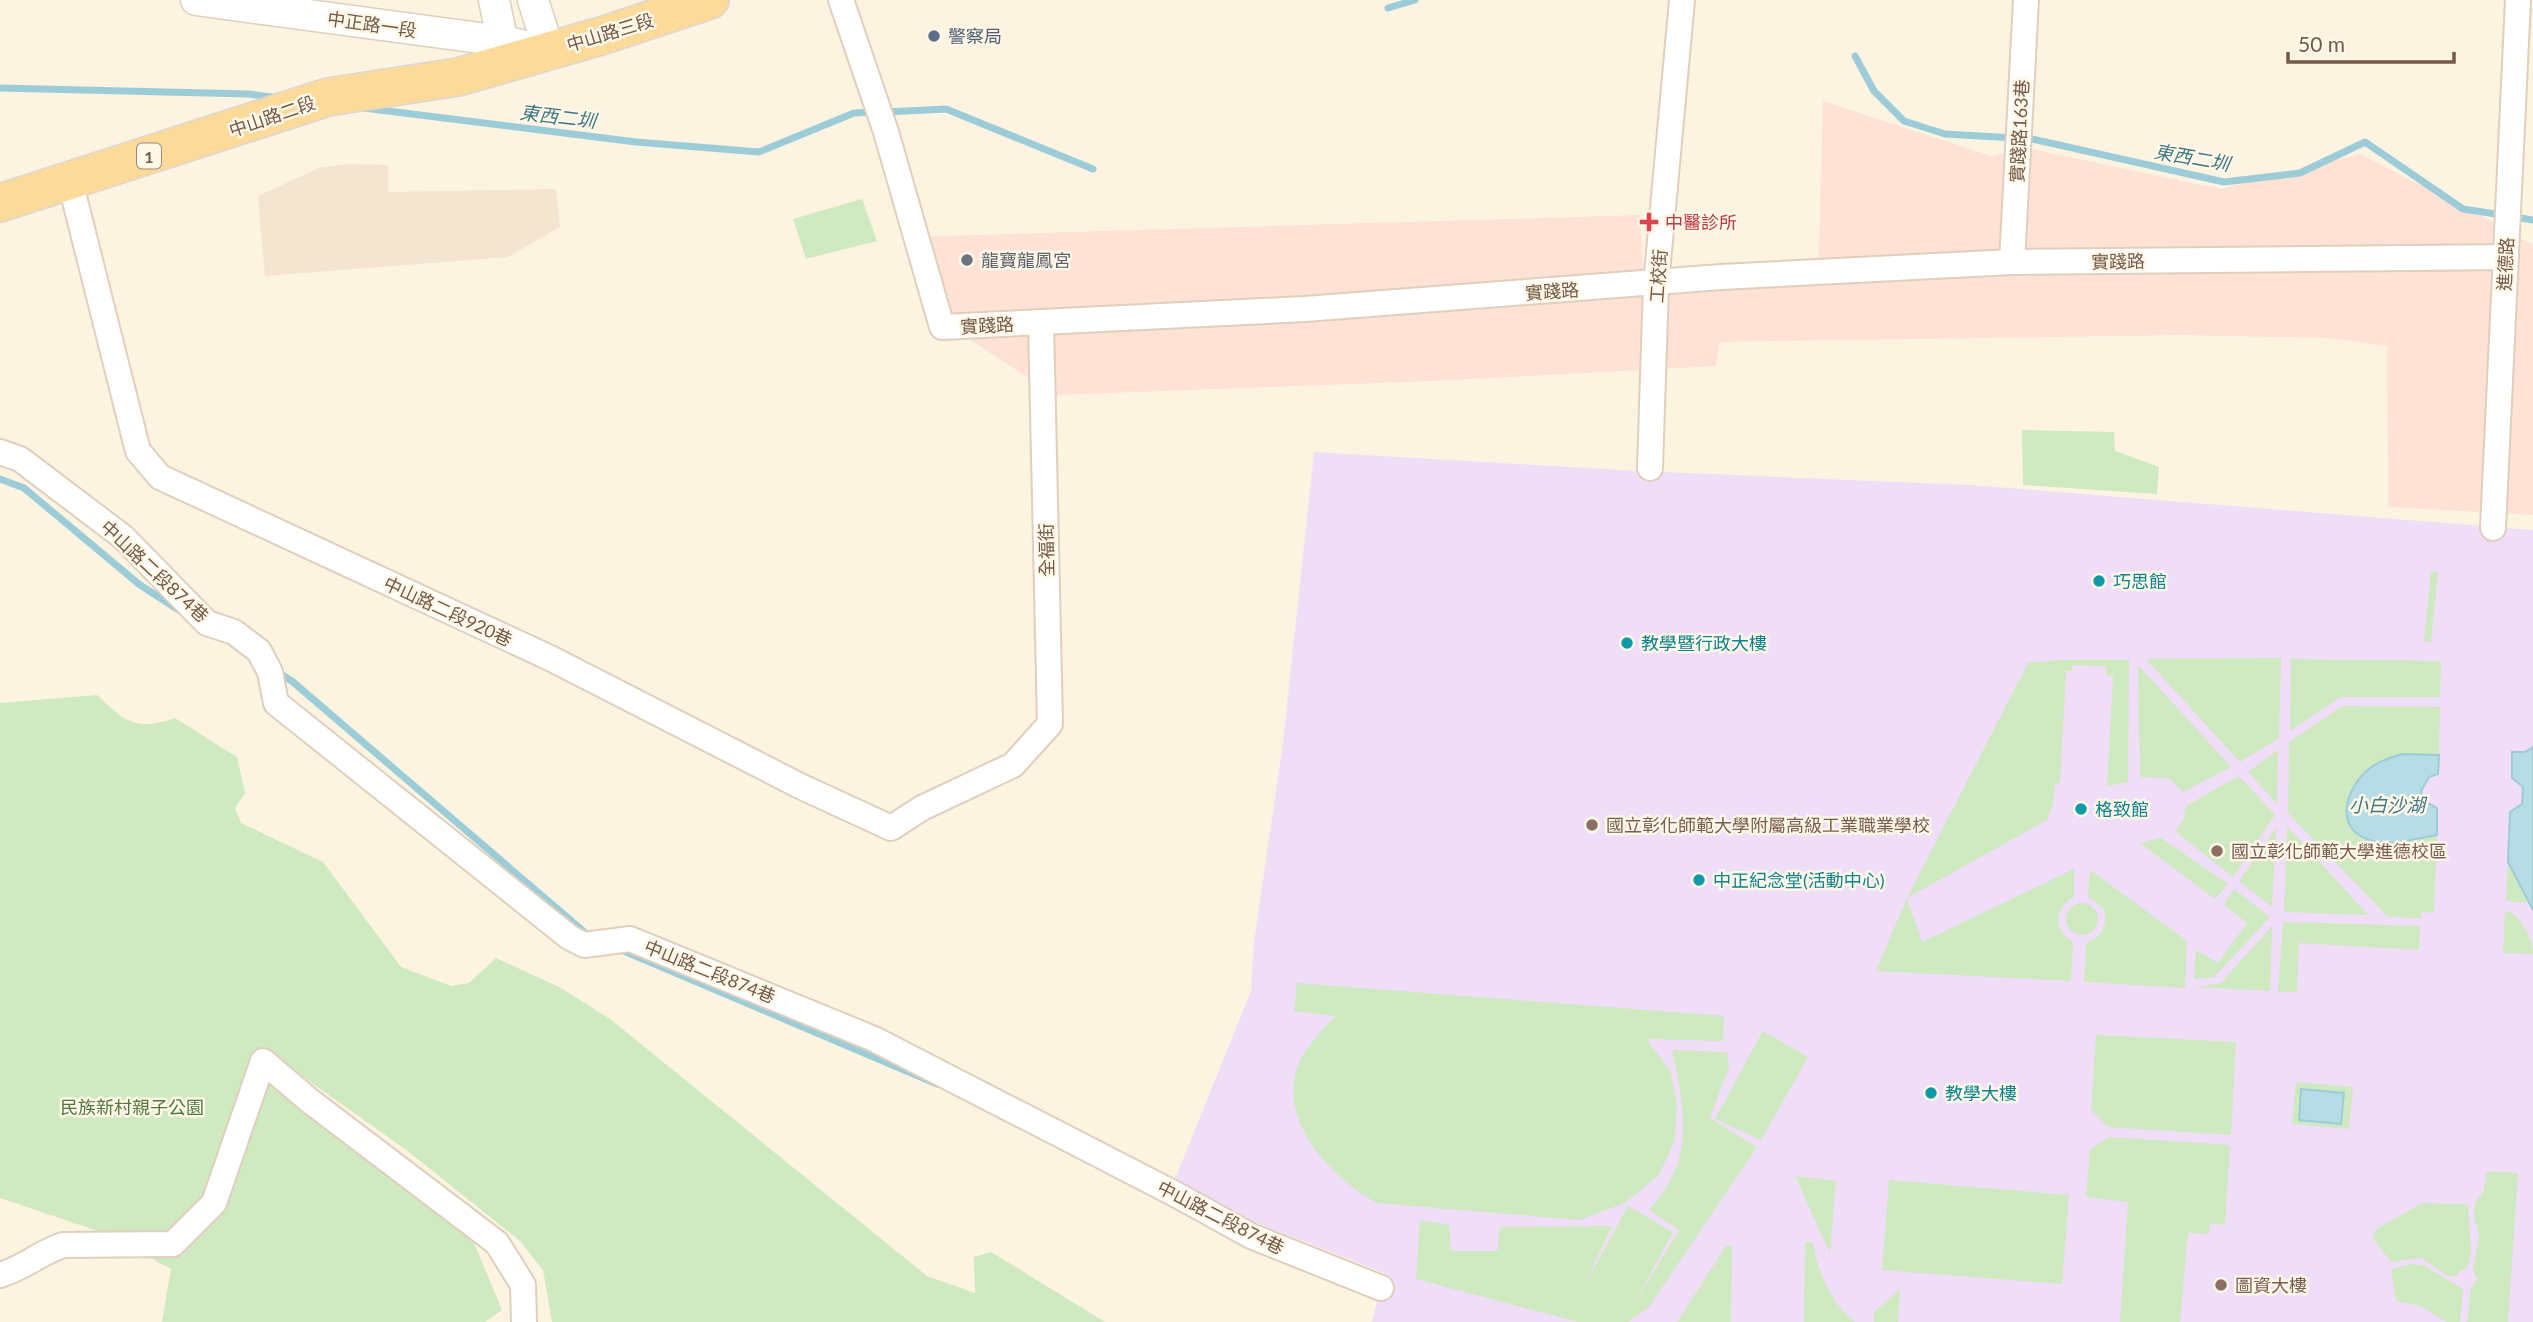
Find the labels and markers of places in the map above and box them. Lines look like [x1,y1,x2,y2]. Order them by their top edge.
place label: 警察局 [948,25,1002,47]
marker: 警察局 [926,28,942,44]
place label: 中醫診所 [1665,211,1737,233]
marker: 中醫診所 [1639,212,1659,232]
place label: 龍寶龍鳳宮 [981,249,1071,271]
marker: 龍寶龍鳳宮 [959,252,975,268]
place label: 巧思館 [2113,570,2167,592]
marker: 巧思館 [2091,573,2107,589]
place label: 教學暨行政大樓 [1641,632,1767,654]
marker: 教學暨行政大樓 [1619,635,1635,651]
place label: 格致館 [2095,798,2149,820]
marker: 格致館 [2073,801,2089,817]
place label: 國立彰化師範大學附屬高級工業職業學校 [1606,814,1930,836]
marker: 國立彰化師範大學附屬高級工業職業學校 [1584,817,1600,833]
place label: 國立彰化師範大學進德校區 [2231,840,2447,862]
marker: 國立彰化師範大學進德校區 [2209,843,2225,859]
place label: 中正紀念堂(活動中心) [1713,869,1885,891]
marker: 中正紀念堂(活動中心) [1691,872,1707,888]
place label: 教學大樓 [1945,1082,2017,1104]
marker: 教學大樓 [1923,1085,1939,1101]
place label: 圖資大樓 [2235,1274,2307,1296]
marker: 圖資大樓 [2213,1277,2229,1293]

